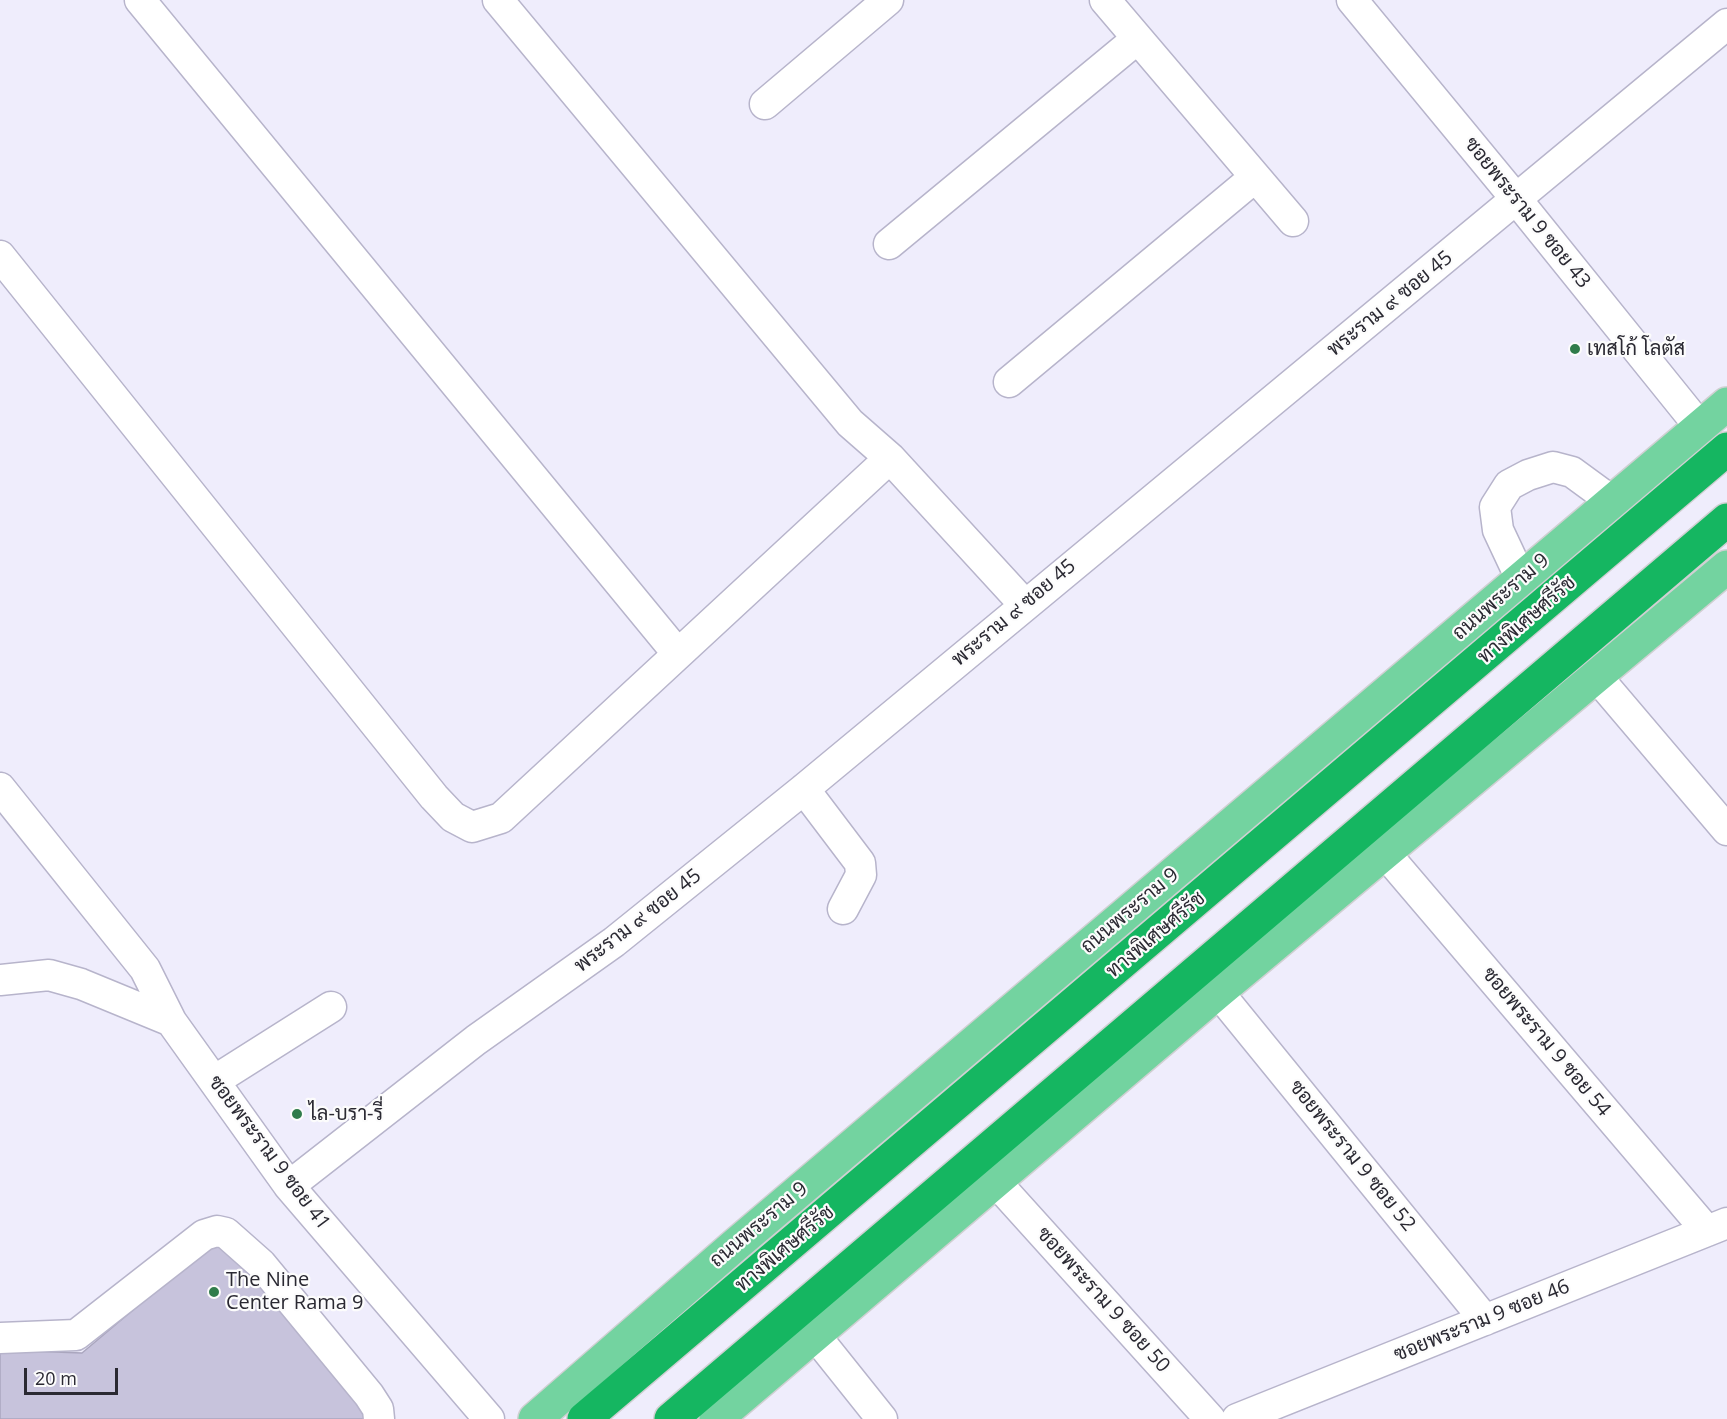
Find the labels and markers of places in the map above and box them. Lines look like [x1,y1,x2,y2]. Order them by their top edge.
place label: เทสโก้ โลตัส [1587,337,1685,361]
marker: เทสโก้ โลตัส [1568,342,1582,356]
place label: ไล-บรา-รี่ [309,1102,383,1126]
marker: ไล-บรา-รี่ [290,1107,304,1121]
place label: The Nine Center Rama 9 [226,1268,364,1315]
marker: The Nine Center Rama 9 [207,1285,221,1299]

